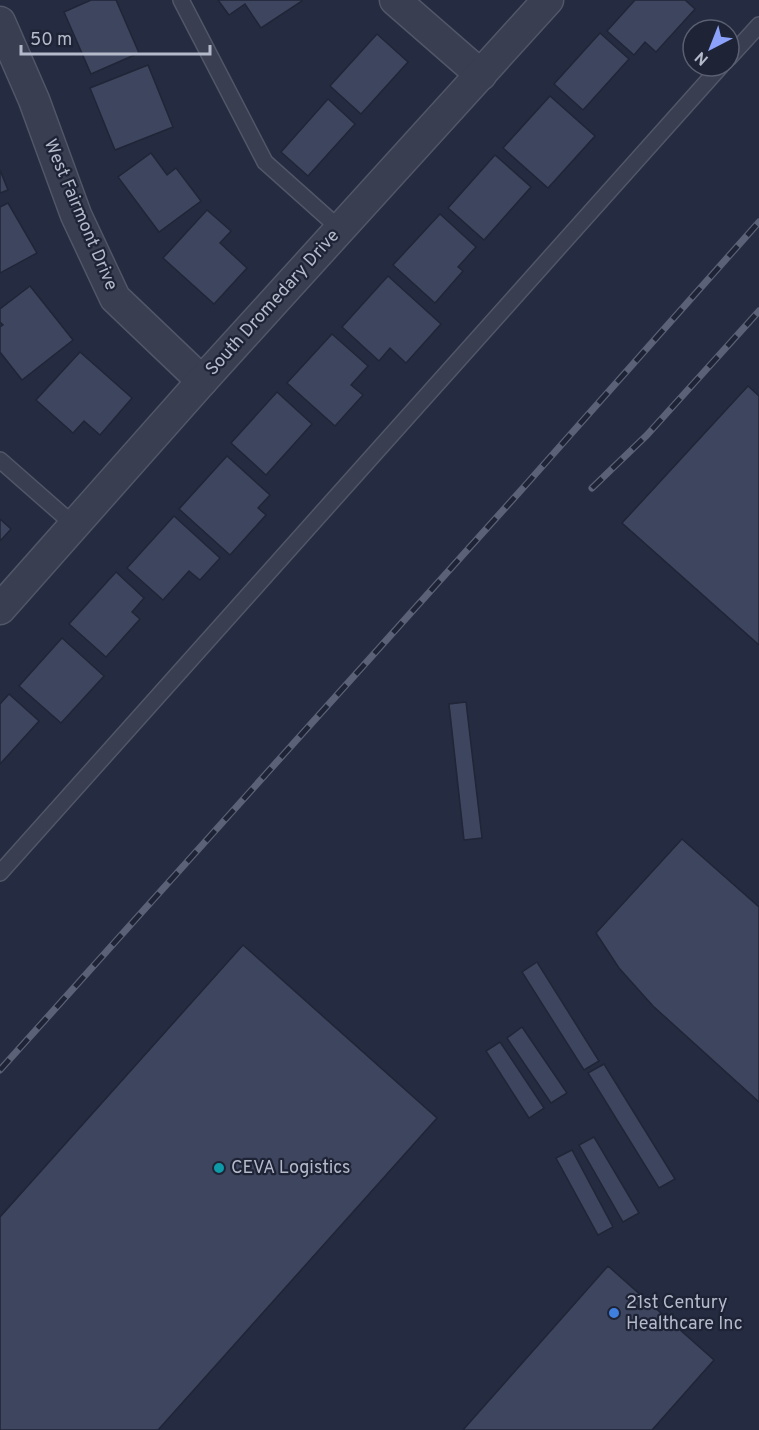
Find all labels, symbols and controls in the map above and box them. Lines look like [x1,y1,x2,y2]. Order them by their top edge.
scale bar [21,18,210,56]
north arrow [681,18,741,78]
text: 50 m [30,29,72,52]
text: N [691,46,713,69]
street label: West Fairmont Drive [38,136,122,294]
street label: South Dromedary Drive [201,225,345,381]
place label: CEVA Logistics [231,1157,351,1180]
marker: CEVA Logistics [212,1161,226,1175]
place label: 21st Century Healthcare Inc [626,1292,743,1336]
marker: 21st Century Healthcare Inc [607,1306,621,1320]

